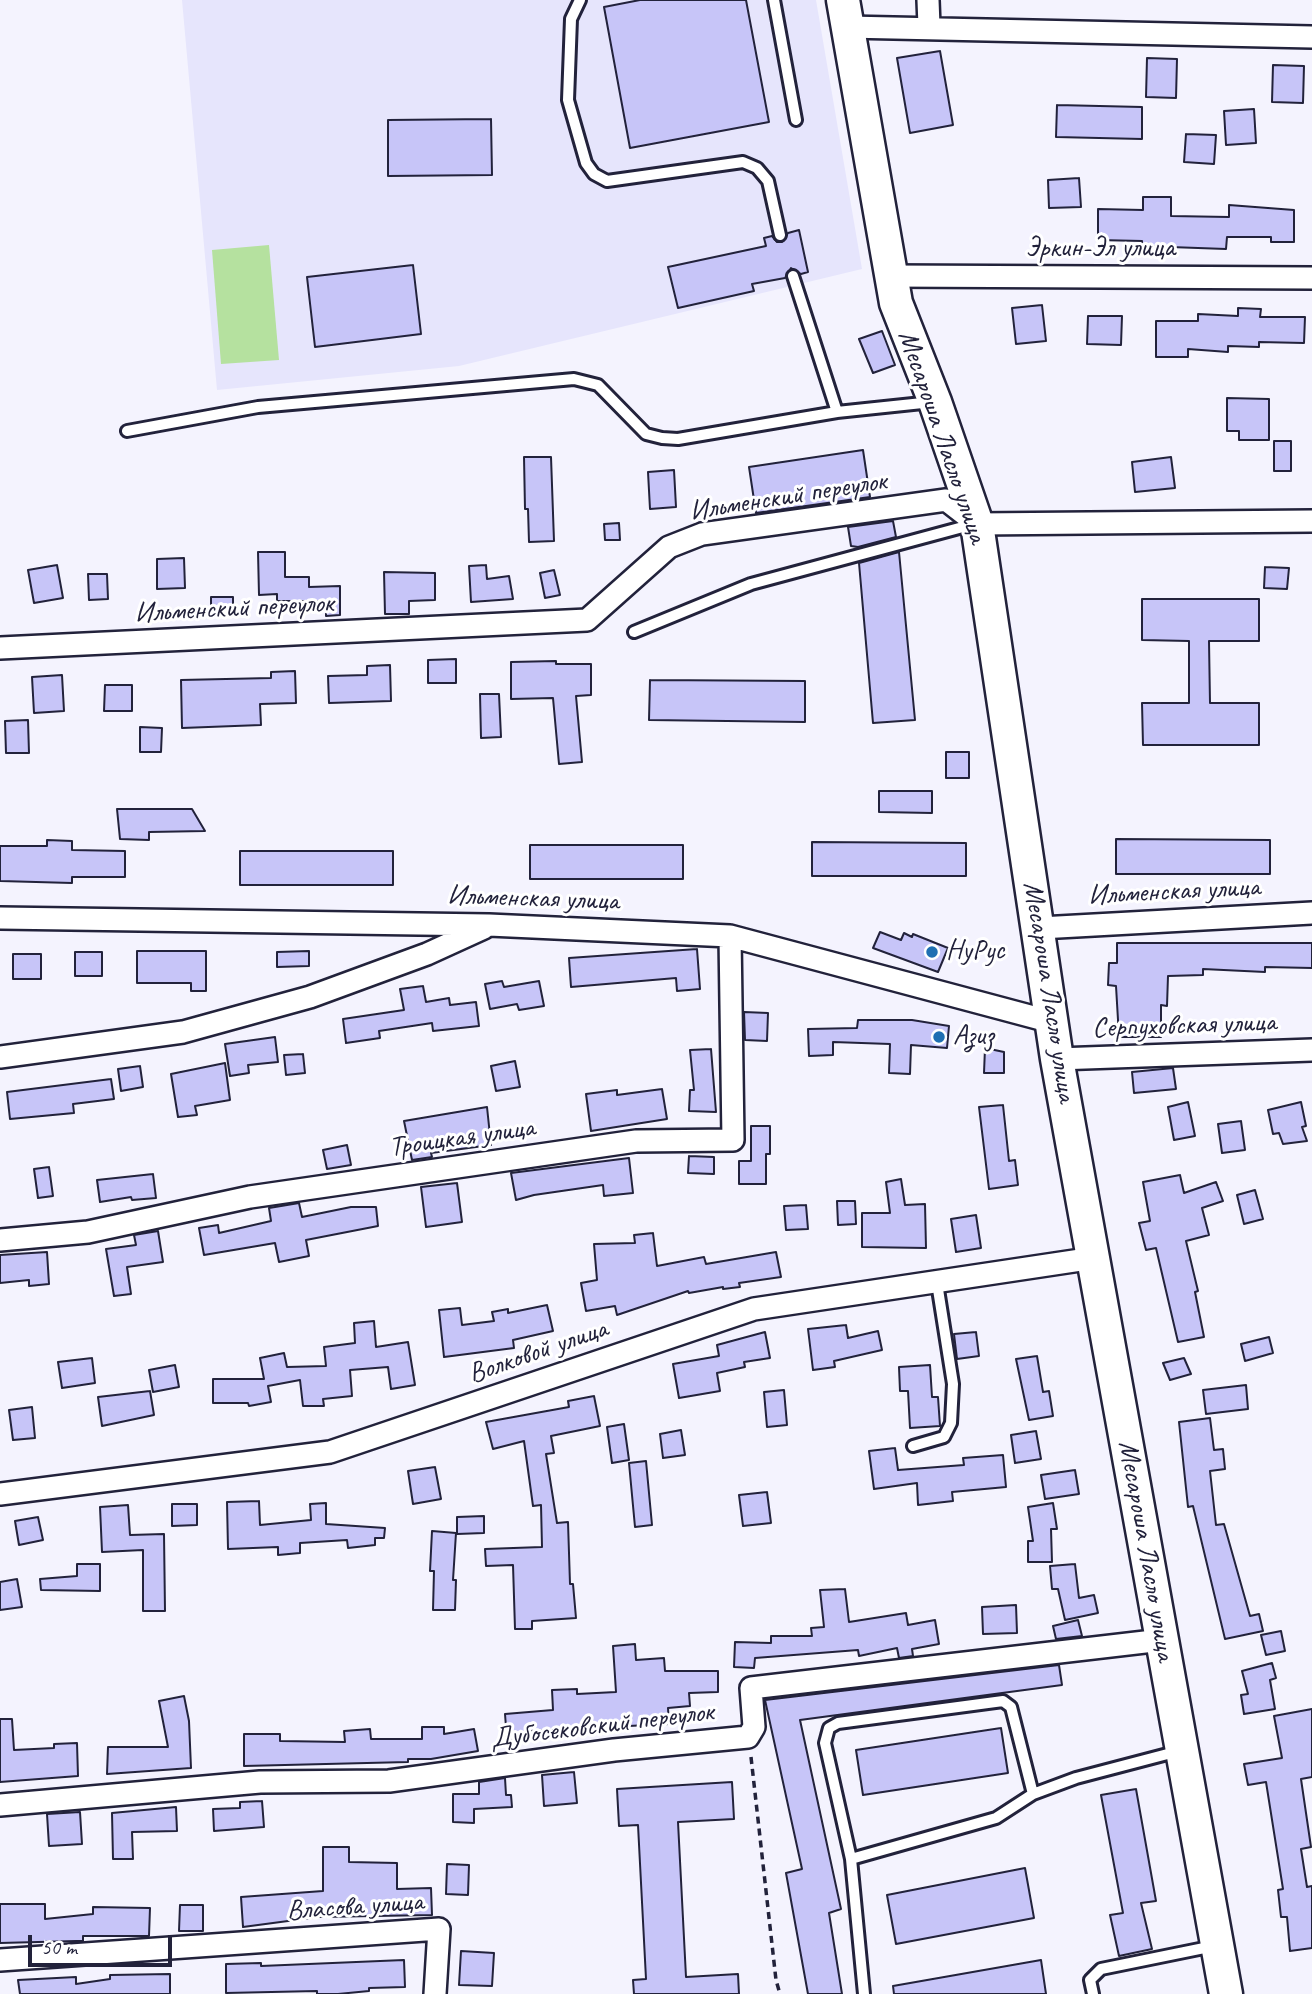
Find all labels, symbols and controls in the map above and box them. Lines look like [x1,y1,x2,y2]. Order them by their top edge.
street label: Эркин-Эл улица [1025,232,1175,266]
street label: Месароша Ласло улица [890,326,994,548]
street label: Ильменский переулок [687,465,889,529]
street label: Ильменский переулок [134,587,334,631]
street label: Ильменская улица [1087,871,1261,913]
street label: Ильменская улица [447,879,619,919]
street label: Месароша Ласло улица [1015,879,1083,1105]
place label: НуРус [946,935,1004,969]
marker: НуРус [924,944,940,960]
street label: Серпуховская улица [1092,1006,1276,1046]
place label: Азиз [953,1020,994,1054]
marker: Азиз [931,1029,947,1045]
street label: Троицкая улица [387,1111,537,1165]
street label: Волковой улица [464,1313,612,1391]
street label: Месароша Ласло улица [1110,1438,1182,1664]
street label: Дубосековский переулок [489,1696,715,1756]
street label: Власова улица [286,1885,424,1929]
scale bar [32,1920,175,1964]
text: 50 m [41,1934,77,1960]

